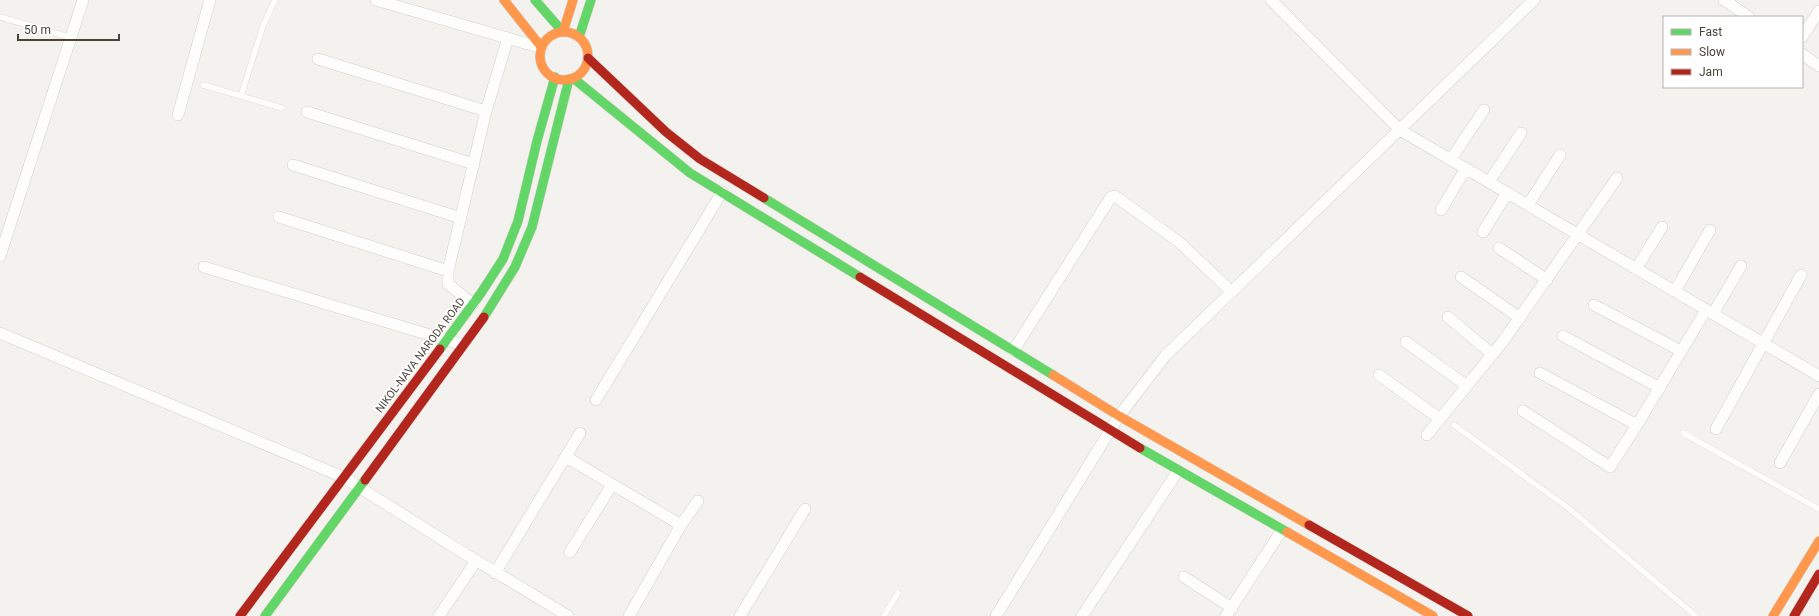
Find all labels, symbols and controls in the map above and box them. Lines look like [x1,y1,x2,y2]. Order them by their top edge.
scale bar [18,16,119,42]
legend [1663,16,1803,88]
text: 50 m [24,23,51,37]
text: Fast [1699,25,1722,39]
text: Slow [1699,45,1725,59]
text: Jam [1699,65,1723,79]
street label: NIKOL-NAVA NARODA ROAD [373,295,468,415]

